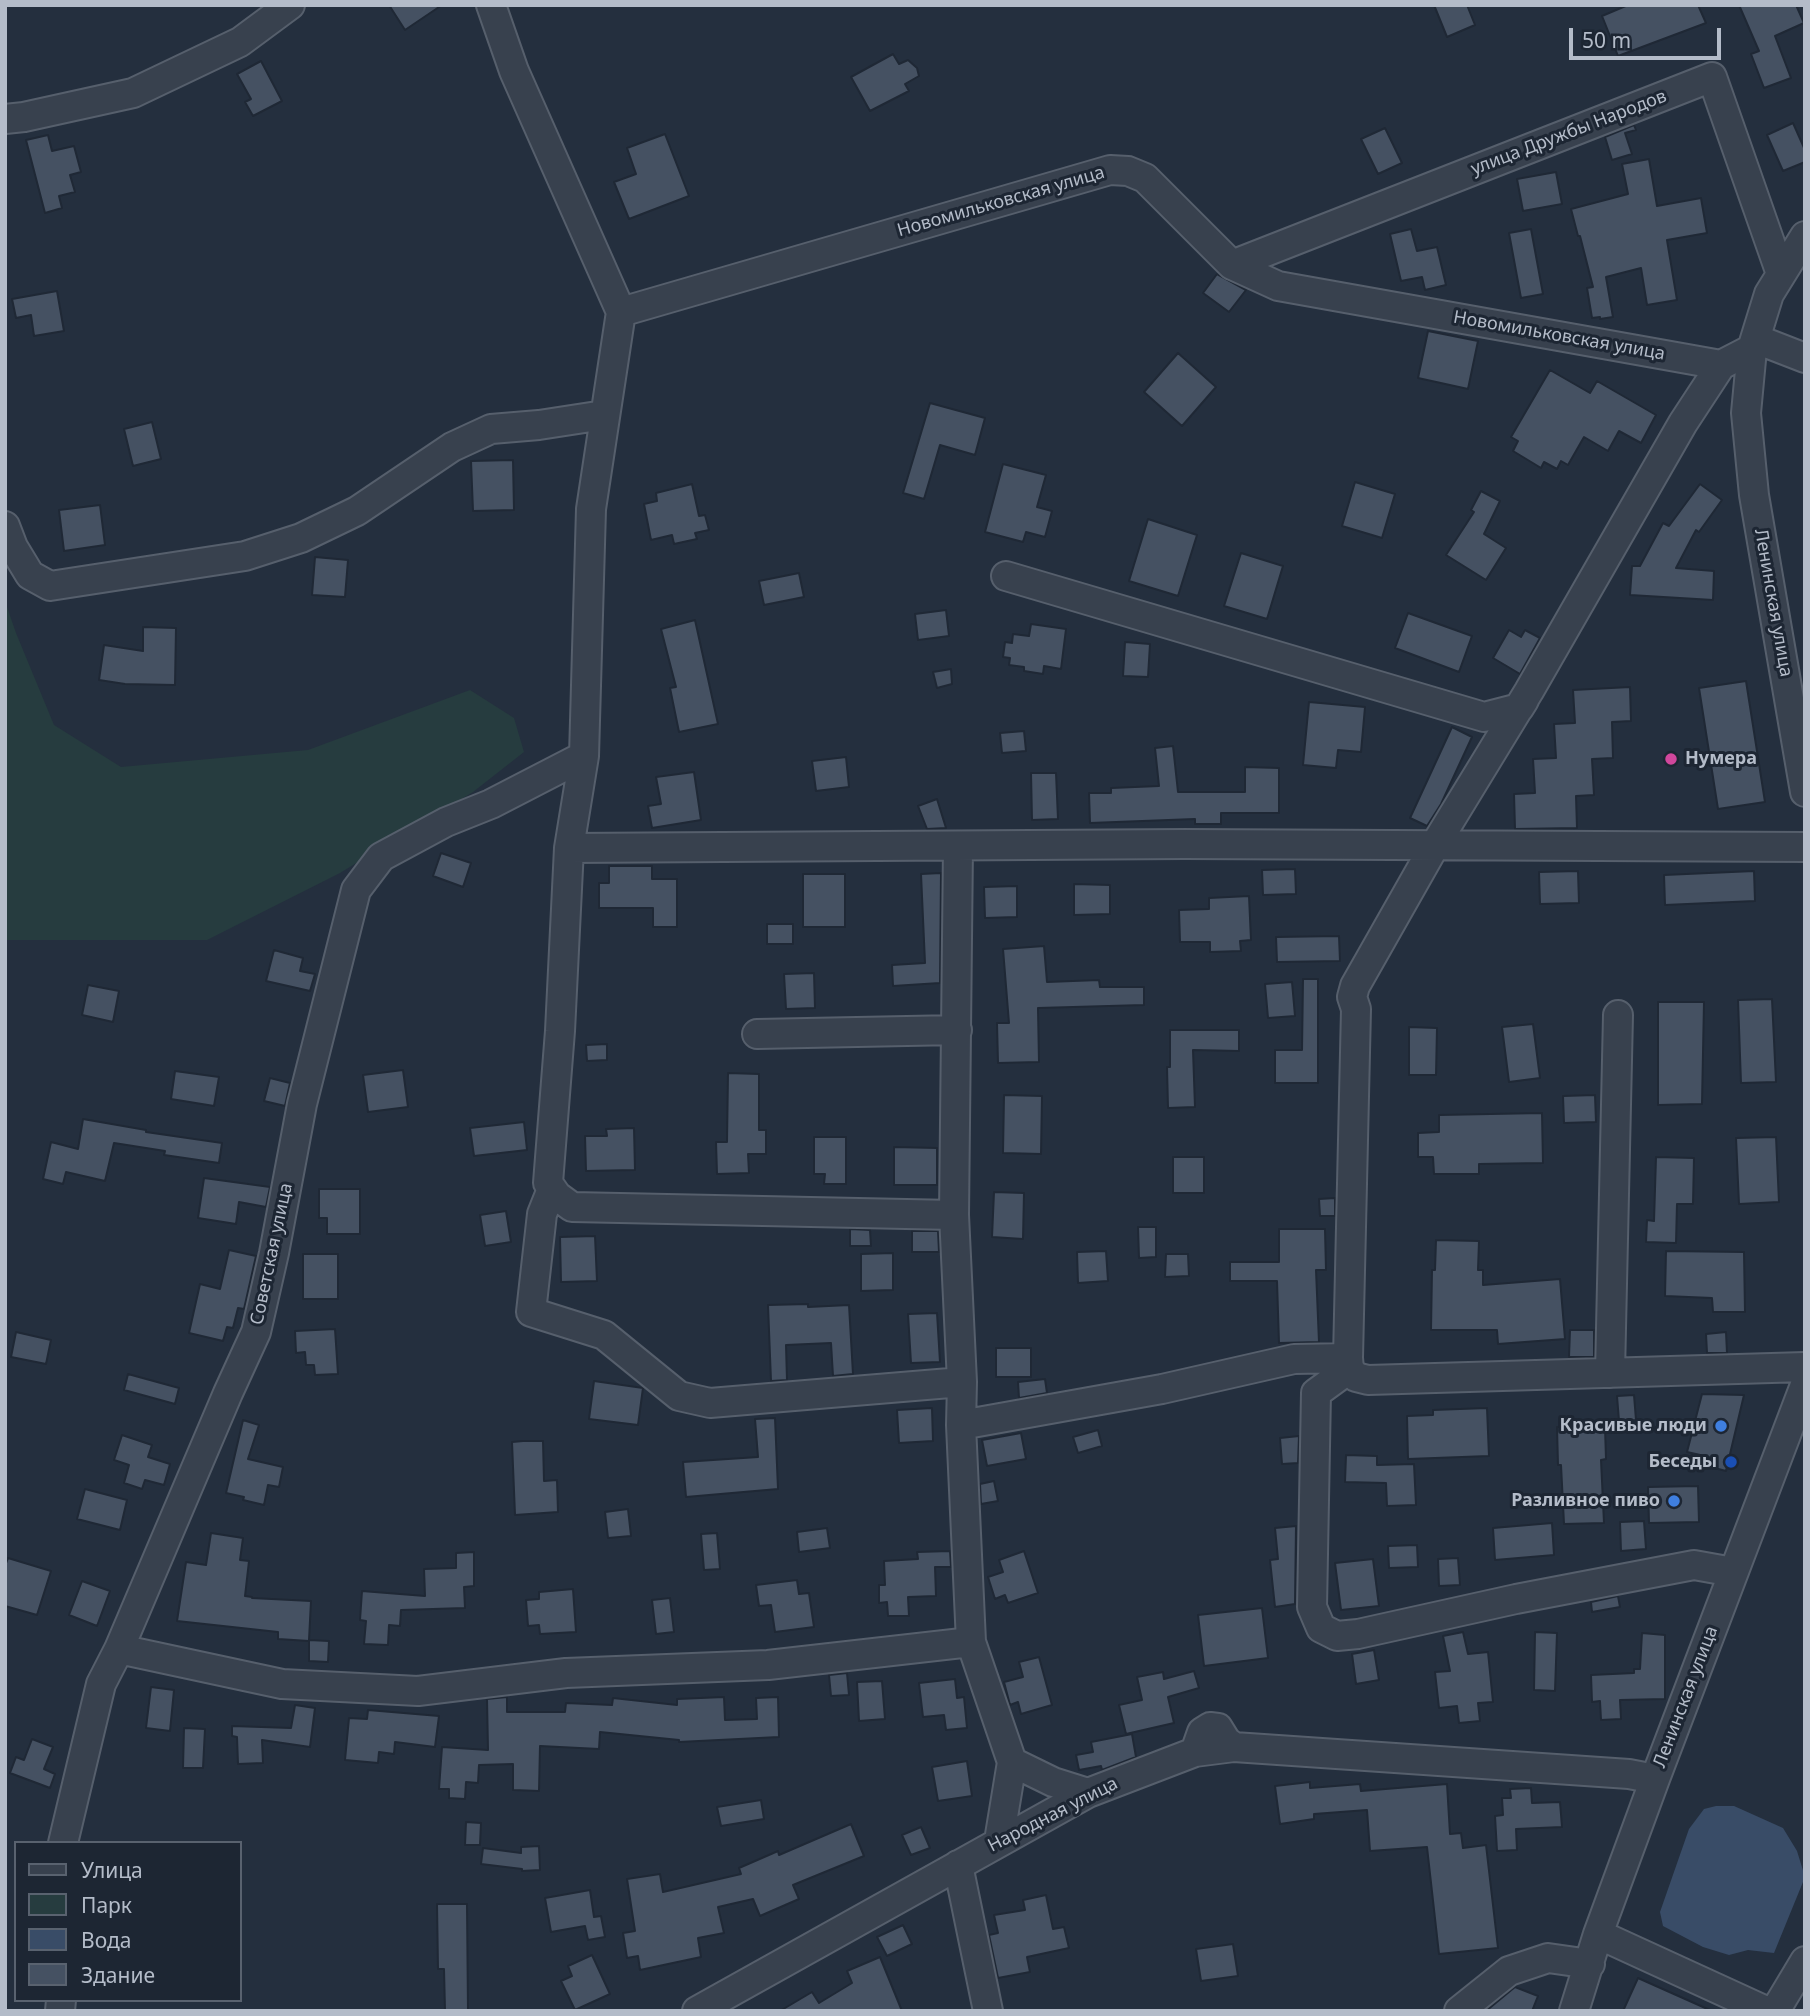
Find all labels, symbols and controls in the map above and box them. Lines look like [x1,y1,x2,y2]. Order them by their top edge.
scale bar [1572,14,1724,58]
text: 50 m [1582,26,1631,54]
street label: улица Дружбы Народов [1468,86,1670,180]
street label: Новомильковская улица [895,162,1107,242]
street label: Новомильковская улица [1452,307,1666,365]
street label: Ленинская улица [1749,527,1797,679]
place label: Нумера [1685,748,1757,770]
marker: Нумера [1663,751,1679,767]
street label: Советская улица [246,1181,298,1327]
place label: Красивые люди [1560,1415,1707,1437]
marker: Красивые люди [1713,1418,1729,1434]
place label: Беседы [1648,1451,1717,1473]
marker: Беседы [1723,1454,1739,1470]
place label: Разливное пиво [1511,1490,1660,1512]
marker: Разливное пиво [1666,1493,1682,1509]
street label: Ленинская улица [1649,1623,1723,1771]
street label: Народная улица [984,1773,1122,1857]
legend [14,1841,242,2002]
text: Улица [81,1856,143,1884]
text: Парк [81,1891,132,1919]
text: Вода [81,1926,131,1954]
text: Здание [81,1961,155,1989]

